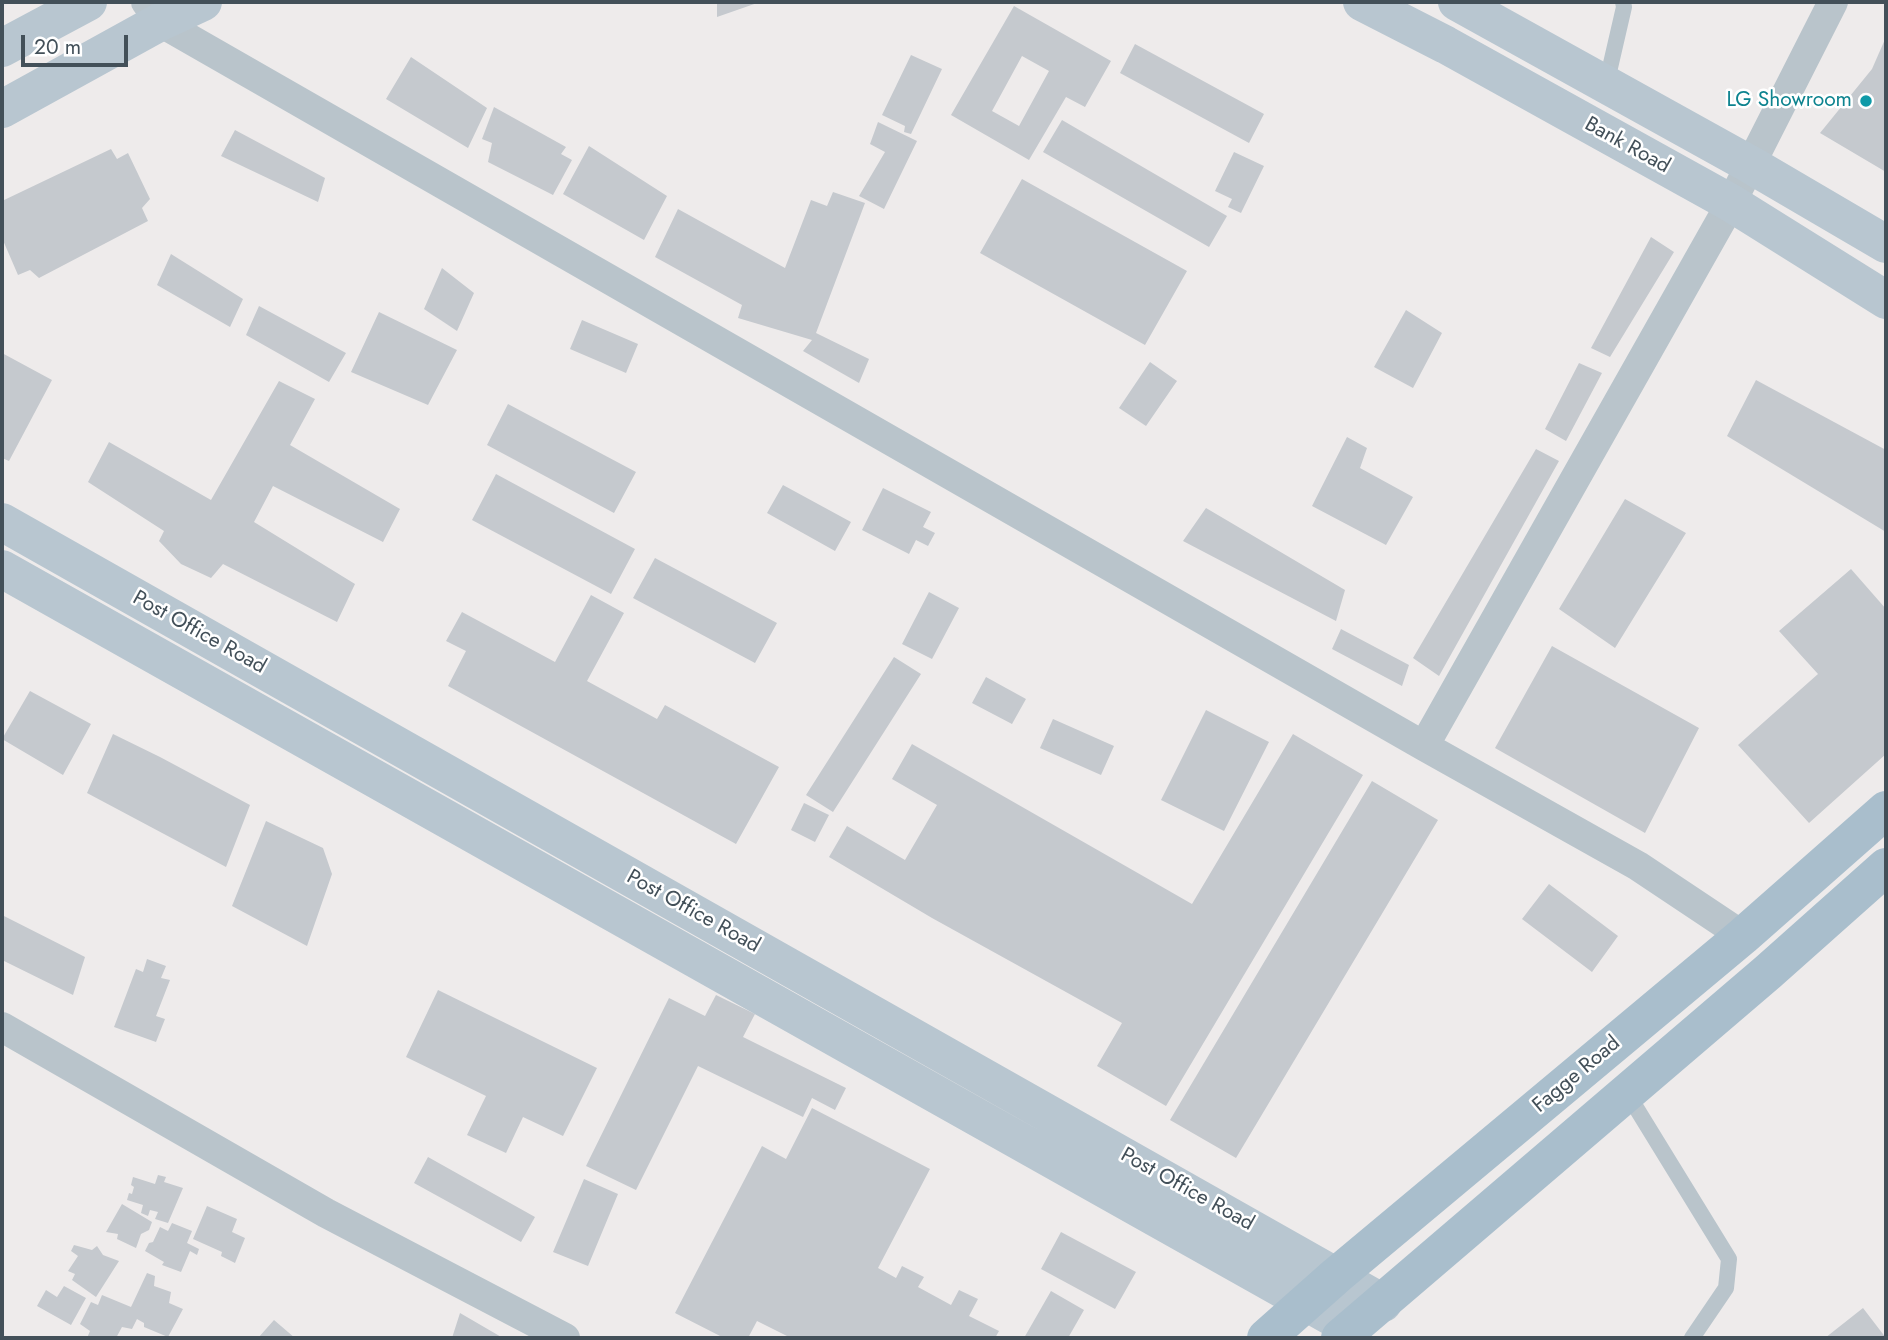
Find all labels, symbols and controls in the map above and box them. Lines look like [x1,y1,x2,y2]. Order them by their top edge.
scale bar [24,21,131,65]
text: 20 m [34,32,81,62]
place label: LG Showroom [1726,88,1852,114]
marker: LG Showroom [1858,93,1874,109]
street label: Bank Road [1580,112,1674,180]
street label: Post Office Road [128,586,270,680]
street label: Post Office Road [622,865,764,959]
street label: Fagge Road [1528,1031,1626,1119]
street label: Post Office Road [1116,1143,1258,1237]

